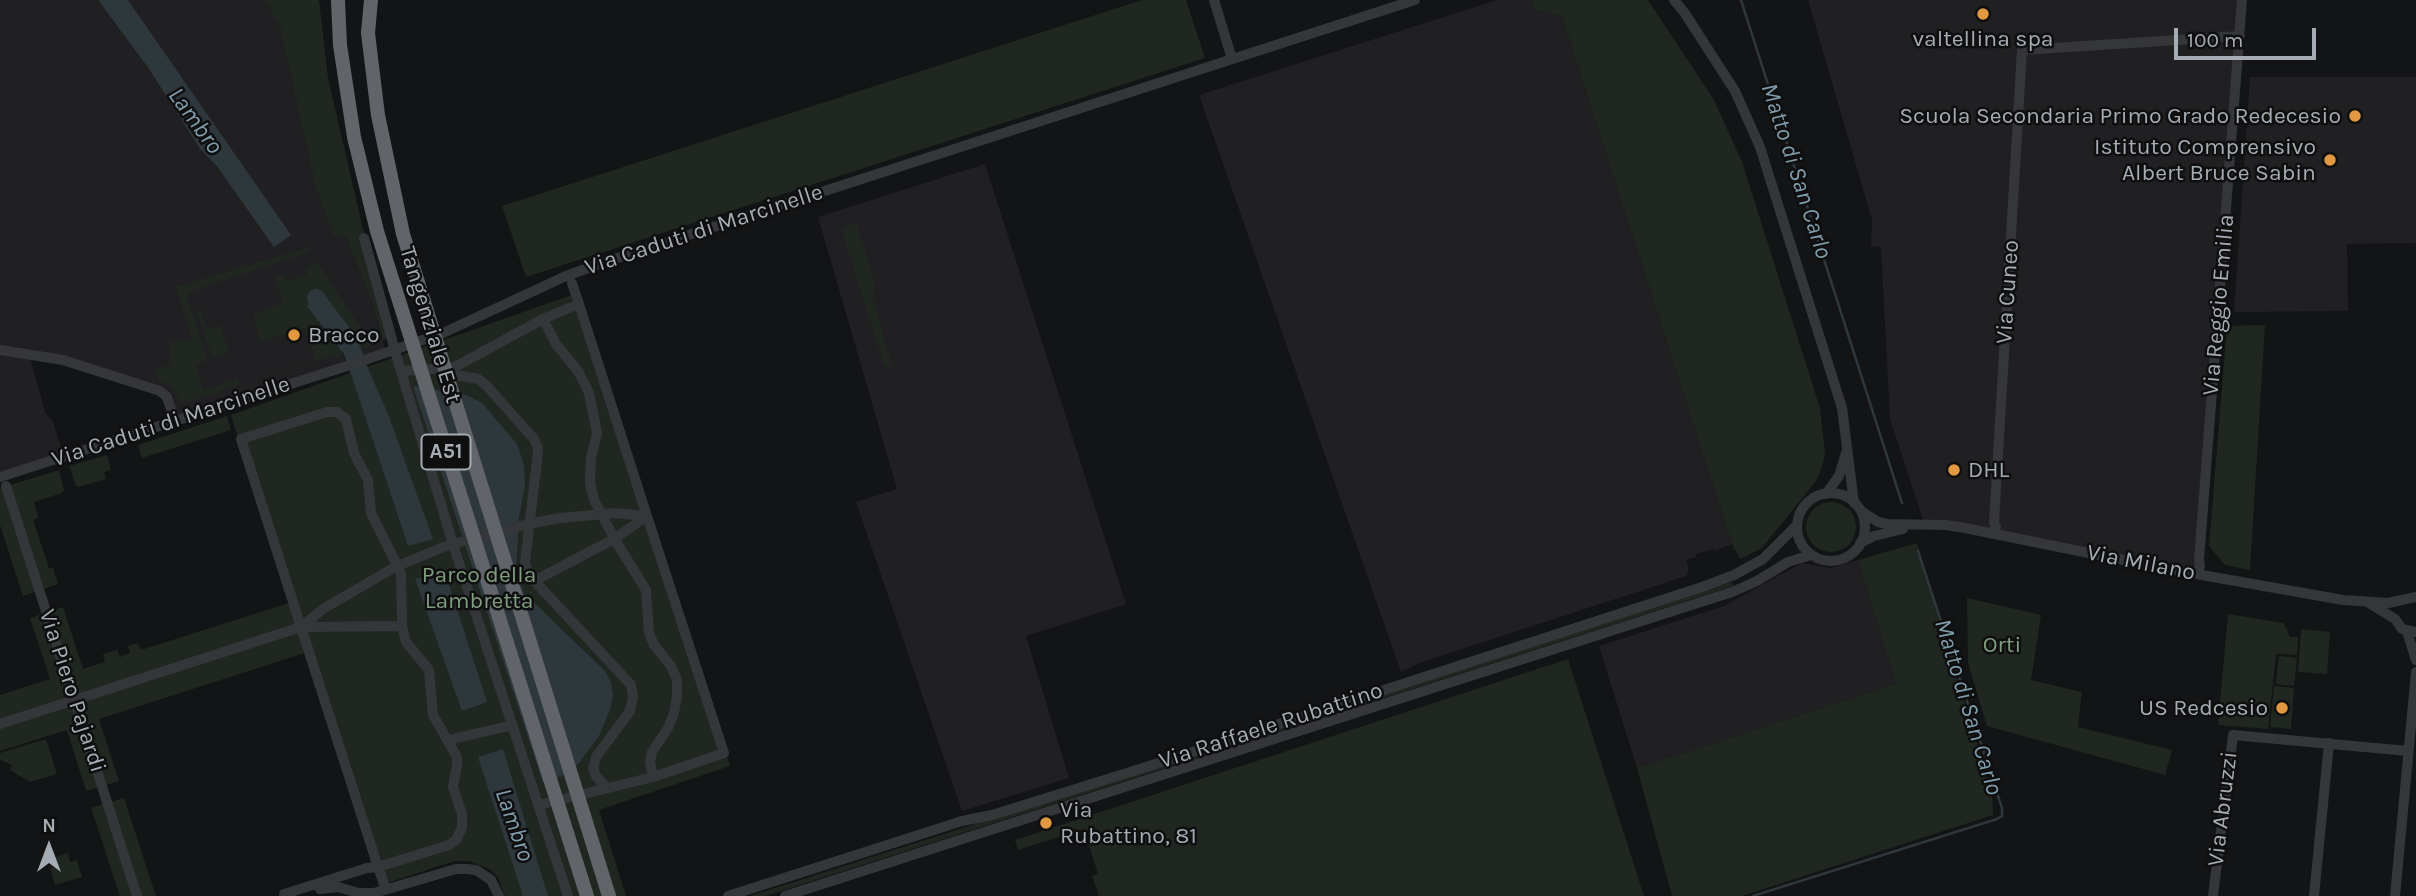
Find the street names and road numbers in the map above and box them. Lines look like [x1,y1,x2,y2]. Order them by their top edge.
street label: Via Caduti di Marcinelle [581,178,827,282]
street label: Via Reggio Emilia [2197,213,2241,397]
street label: Via Cuneo [1991,239,2025,345]
street label: Tangenziale Est [393,243,467,407]
street label: Via Caduti di Marcinelle [48,370,294,474]
road number: A51 [422,434,471,470]
street label: Via Milano [2084,539,2198,587]
street label: Via Piero Pajardi [33,606,111,776]
street label: Via Raffaele Rubattino [1156,677,1386,775]
street label: Via Abruzzi [2202,750,2244,868]

